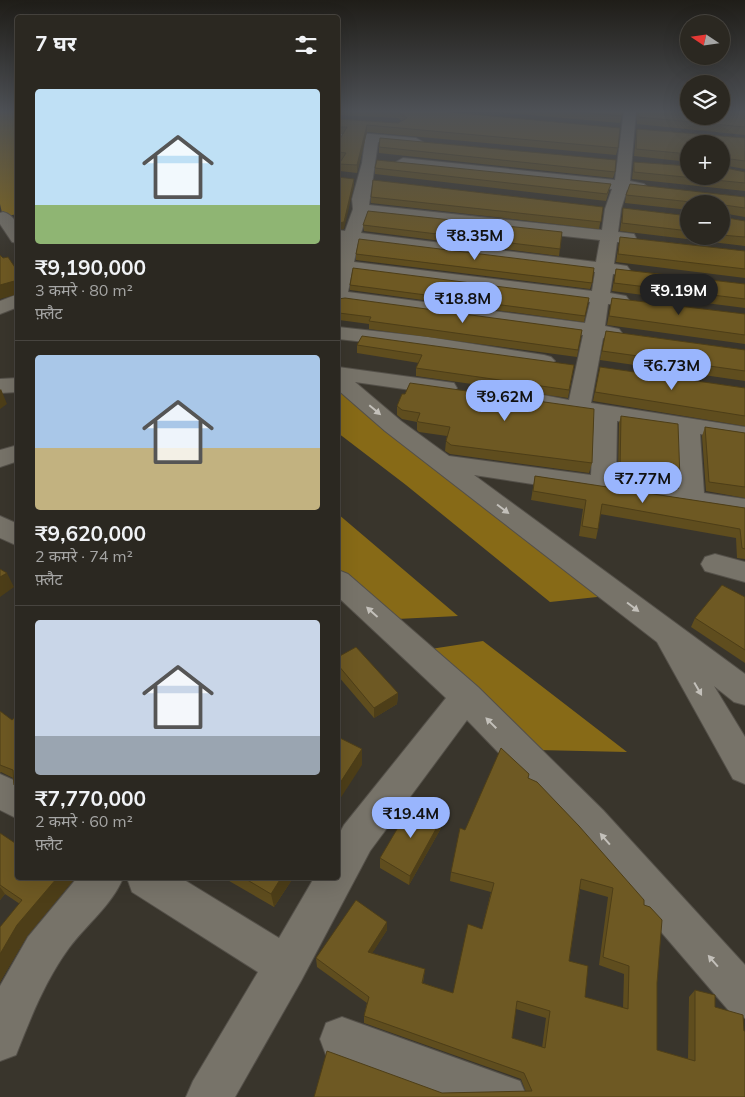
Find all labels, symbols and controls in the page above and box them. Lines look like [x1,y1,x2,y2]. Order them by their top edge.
north arrow [680,15,730,65]
map controls [680,15,730,245]
text: 7 घर [35,30,76,56]
icon: filters [292,31,320,59]
button: layers [680,75,730,125]
icon: home [133,122,223,212]
button: + [680,135,730,185]
button: − [680,195,730,245]
pin: ₹8.35M [434,218,516,261]
text: ₹8.35M [447,225,503,245]
text: ₹9,190,000 [35,254,146,280]
pin: ₹9.19M [638,274,720,316]
text: 3 कमरे · 80 m² [35,280,133,300]
text: ₹9.19M [651,280,707,300]
pin: ₹18.8M [422,282,504,324]
text: ₹18.8M [435,288,491,308]
text: फ़्लैट [35,303,63,323]
pin: ₹6.73M [631,348,713,391]
text: ₹6.73M [644,355,700,375]
pin: ₹9.62M [464,380,546,422]
text: ₹9.62M [477,386,533,406]
icon: home [133,387,223,477]
one-way arrow [368,405,381,416]
pin: ₹7.77M [602,462,684,504]
text: ₹7.77M [615,468,671,488]
one-way arrow [496,504,509,515]
text: ₹9,620,000 [35,520,146,546]
text: 2 कमरे · 74 m² [35,546,133,566]
text: फ़्लैट [35,569,63,589]
one-way arrow [626,602,639,613]
one-way arrow [367,606,379,618]
icon: home [133,652,223,742]
one-way arrow [694,682,703,695]
one-way arrow [485,717,497,729]
text: ₹7,770,000 [35,785,146,811]
pin: ₹19.4M [370,796,452,839]
text: ₹19.4M [383,803,439,823]
text: 2 कमरे · 60 m² [35,811,133,831]
one-way arrow [599,833,611,845]
text: फ़्लैट [35,834,63,854]
one-way arrow [707,955,719,967]

